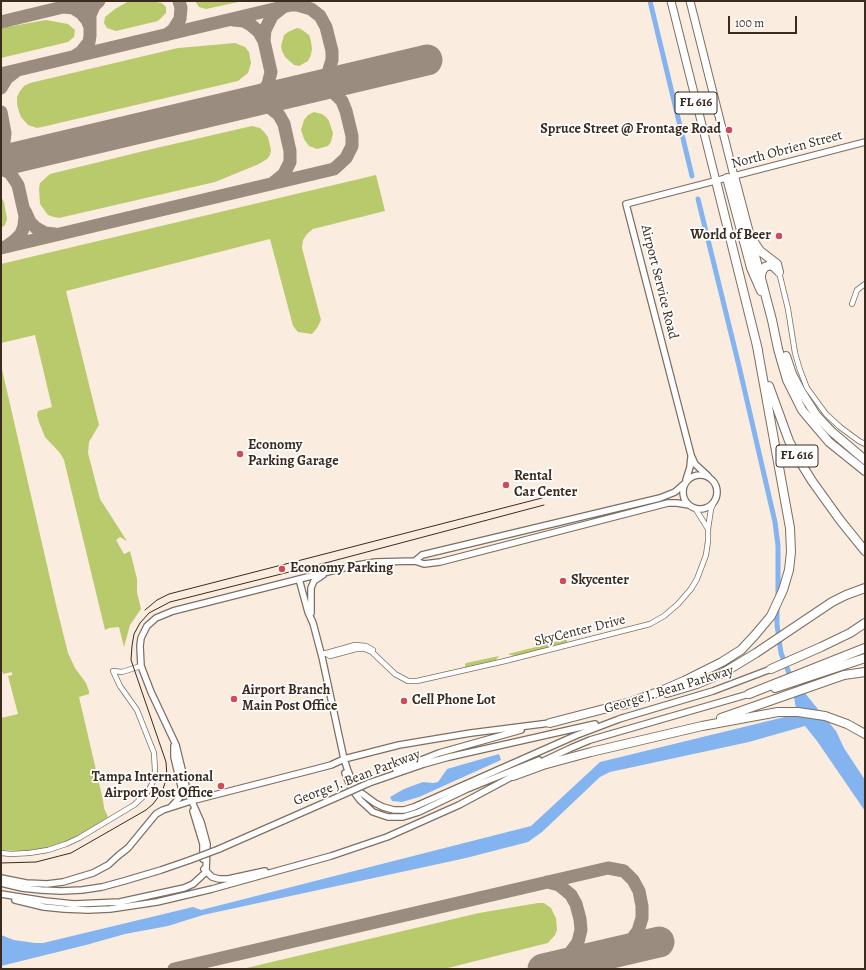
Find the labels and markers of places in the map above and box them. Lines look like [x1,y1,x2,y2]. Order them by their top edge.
place label: Spruce Street @ Frontage Road [540,122,721,138]
marker: Spruce Street @ Frontage Road [724,125,734,135]
place label: World of Beer [690,228,771,244]
marker: World of Beer [774,231,784,241]
place label: Economy Parking Garage [248,438,339,470]
marker: Economy Parking Garage [235,449,245,459]
place label: Rental Car Center [514,469,577,502]
marker: Rental Car Center [501,480,511,490]
place label: Economy Parking [290,561,393,577]
marker: Economy Parking [277,564,287,574]
place label: Skycenter [571,573,629,589]
marker: Skycenter [558,576,568,586]
place label: Airport Branch Main Post Office [242,683,337,716]
place label: Cell Phone Lot [412,693,496,709]
marker: Airport Branch Main Post Office [229,694,239,704]
marker: Cell Phone Lot [399,696,409,706]
place label: Tampa International Airport Post Office [92,770,213,802]
marker: Tampa International Airport Post Office [216,781,226,791]

